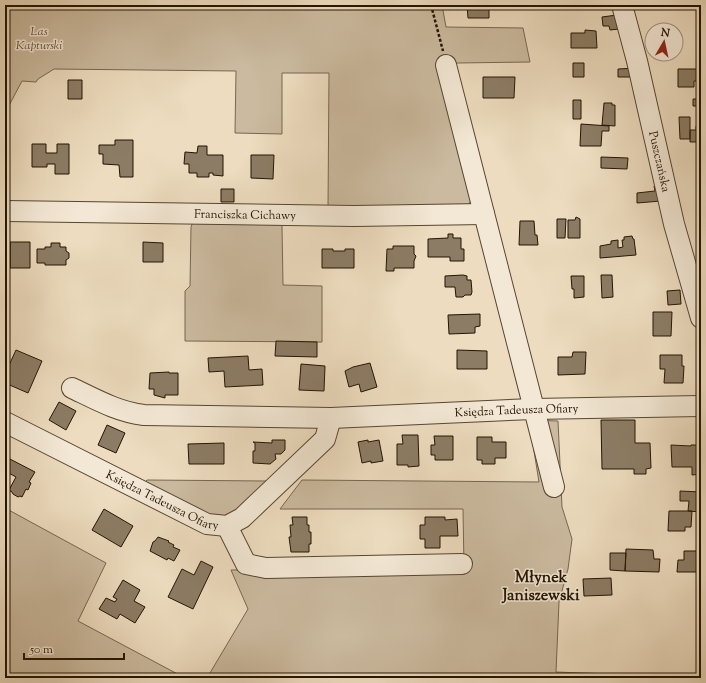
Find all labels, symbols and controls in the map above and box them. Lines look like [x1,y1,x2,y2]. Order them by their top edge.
north arrow [644,22,684,62]
park label: Las Kapturski [16,23,62,55]
text: N [659,24,671,42]
street label: Puszczańska [643,129,675,194]
street label: Franciszka Cichawy [194,206,296,225]
street label: Księdza Tadeusza Ofiary [454,400,579,422]
street label: Księdza Tadeusza Ofiary [102,466,219,535]
district label: Młynek Janiszewski [500,567,580,608]
scale bar [24,635,124,661]
text: 50 m [29,641,53,659]

